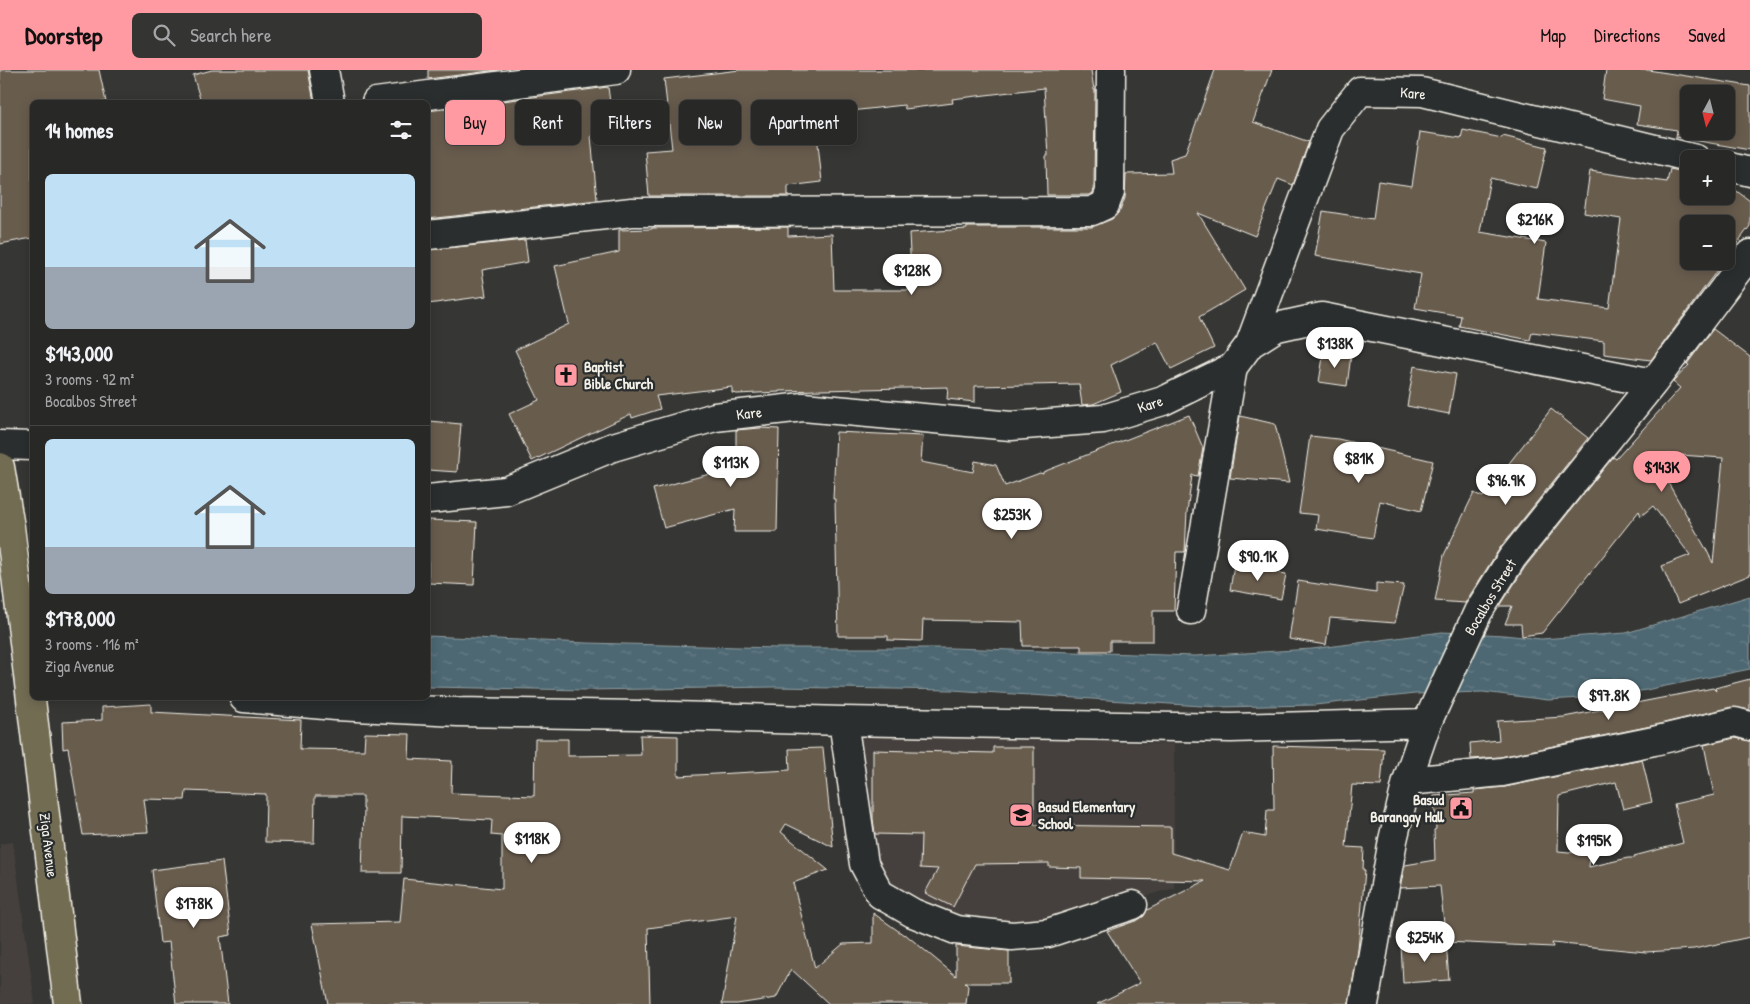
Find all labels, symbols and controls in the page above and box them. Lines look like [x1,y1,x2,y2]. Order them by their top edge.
search box [132,13,482,58]
text: Doorstep [25,19,102,51]
icon: search [150,21,178,49]
text: Search here [190,22,272,48]
text: Map [1541,23,1566,48]
text: Directions [1594,23,1660,48]
text: Saved [1688,23,1725,48]
street label: Kare [1399,81,1427,105]
north arrow [1680,85,1735,140]
map controls [1680,85,1735,270]
chip: Buy [445,100,505,145]
chip: Rent [515,100,581,145]
chip: Filters [591,100,669,145]
chip: New [679,100,741,145]
chip: Apartment [751,100,857,145]
text: 14 homes [45,116,113,145]
icon: filters [387,116,415,144]
button: + [1680,150,1735,205]
pin: $216K [1500,202,1570,245]
icon: home [185,206,275,296]
text: $216K [1517,208,1553,230]
button: − [1680,215,1735,270]
pin: $128K [877,254,947,296]
text: $128K [894,259,930,281]
pin: $138K [1300,326,1370,369]
text: $138K [1317,332,1353,354]
text: $143,000 [45,339,113,368]
place label: Baptist Bible Church [584,356,654,394]
church icon: Baptist Bible Church [553,362,579,388]
text: 3 rooms · 92 m² [45,368,134,390]
text: Bocalbos Street [45,390,136,412]
street label: Kare [1135,390,1165,418]
street label: Kare [735,401,763,425]
pin: $81K [1329,442,1389,484]
pin: $113K [696,446,766,488]
text: $81K [1344,447,1374,469]
pin: $143K [1627,450,1697,493]
text: $113K [713,451,749,473]
text: $143K [1644,456,1680,478]
pin: $96.9K [1465,464,1547,506]
text: $96.9K [1487,469,1525,491]
icon: home [185,472,275,562]
pin: $253K [977,498,1047,540]
text: $253K [993,503,1031,525]
pin: $90.1K [1217,540,1299,582]
text: $90.1K [1239,545,1277,567]
street label: Bocalbos Street [1459,554,1522,639]
text: $178,000 [45,604,115,633]
text: 3 rooms · 116 m² [45,633,139,655]
text: Ziga Avenue [45,655,114,677]
pin: $97.8K [1568,678,1650,721]
text: $97.8K [1589,684,1629,706]
place label: Basud Barangay Hall [1370,789,1445,828]
public building icon: Basud Barangay Hall [1448,795,1474,821]
place label: Basud Elementary School [1038,796,1136,834]
school or university icon: Basud Elementary School [1008,802,1034,828]
street label: Ziga Avenue [35,811,63,879]
pin: $118K [497,822,567,864]
pin: $195K [1559,824,1629,866]
text: $118K [514,827,550,849]
text: $195K [1577,829,1611,851]
pin: $178K [159,886,229,929]
text: $178K [175,892,213,914]
pin: $254K [1390,920,1460,963]
text: $254K [1407,926,1443,948]

